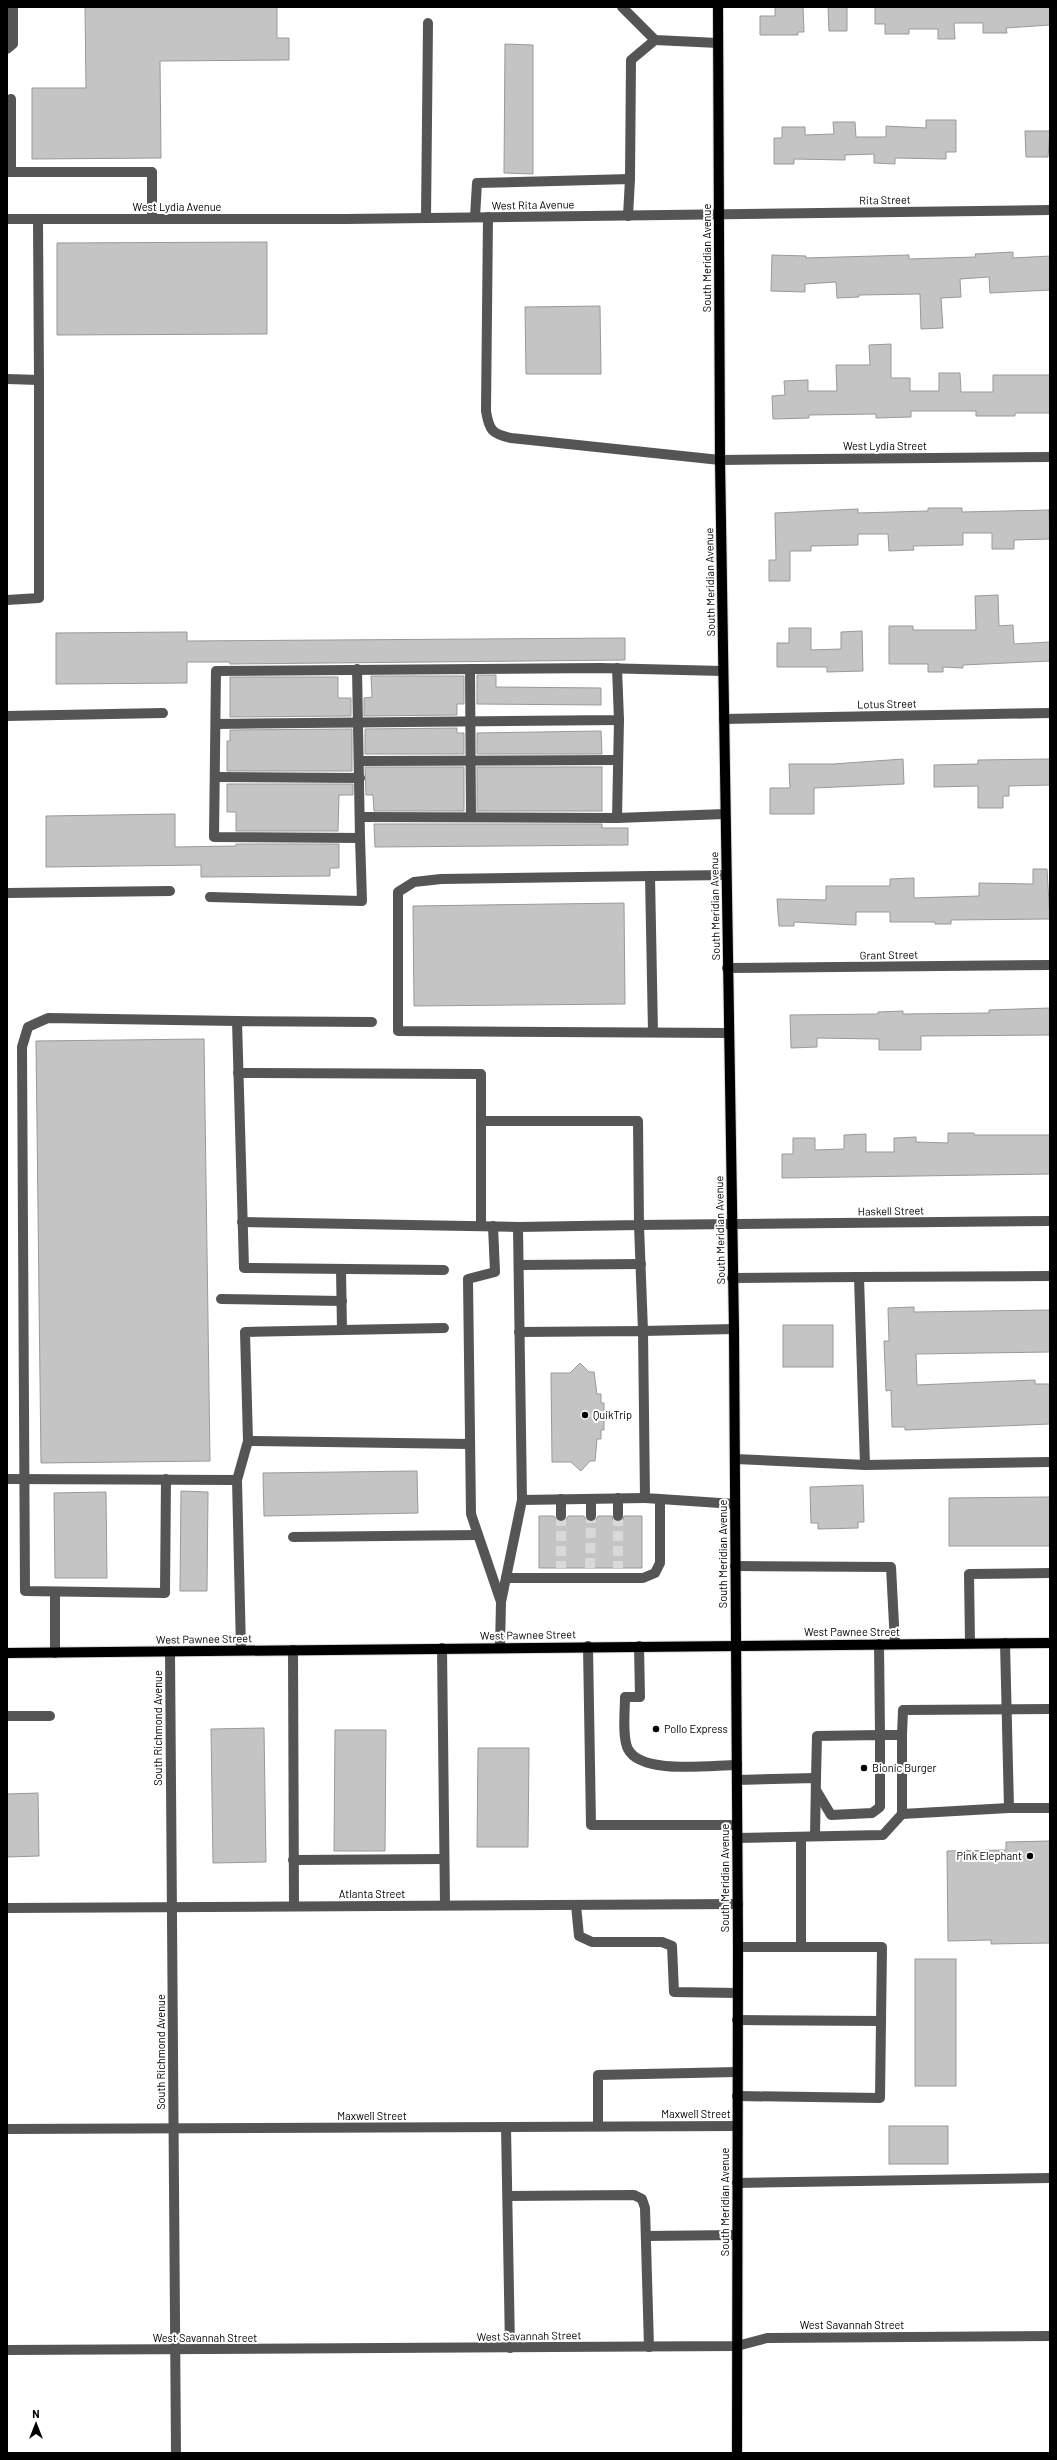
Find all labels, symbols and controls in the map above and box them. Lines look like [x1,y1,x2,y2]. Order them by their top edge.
street label: Rita Street [859,193,911,206]
street label: West Rita Avenue [492,197,575,212]
street label: West Lydia Avenue [133,200,222,213]
street label: South Meridian Avenue [700,204,713,312]
street label: West Lydia Street [843,439,927,452]
street label: South Meridian Avenue [702,528,717,636]
street label: Lotus Street [857,696,917,711]
street label: South Meridian Avenue [707,852,722,960]
street label: Grant Street [860,947,918,962]
street label: South Meridian Avenue [712,1176,727,1284]
street label: Haskell Street [858,1203,924,1218]
place label: QuikTrip [593,1408,632,1421]
marker: QuikTrip [580,1410,590,1420]
street label: South Meridian Avenue [716,1500,729,1608]
street label: West Pawnee Street [804,1625,900,1638]
street label: West Pawnee Street [480,1627,576,1642]
street label: West Pawnee Street [156,1631,252,1646]
street label: South Richmond Avenue [151,1670,164,1786]
place label: Pollo Express [664,1722,728,1735]
marker: Pollo Express [651,1724,661,1734]
place label: Bionic Burger [872,1761,937,1774]
marker: Bionic Burger [859,1763,869,1773]
street label: South Meridian Avenue [718,1824,731,1932]
place label: Pink Elephant [956,1849,1022,1862]
marker: Pink Elephant [1025,1851,1035,1861]
street label: Atlanta Street [339,1887,405,1900]
street label: South Richmond Avenue [154,1994,167,2110]
street label: Maxwell Street [661,2107,731,2120]
street label: Maxwell Street [337,2109,407,2122]
street label: South Meridian Avenue [718,2148,731,2256]
street label: West Savannah Street [800,2318,904,2331]
street label: West Savannah Street [477,2328,581,2343]
street label: West Savannah Street [153,2331,257,2344]
north arrow [16,2404,56,2444]
text: N [32,2407,40,2420]

